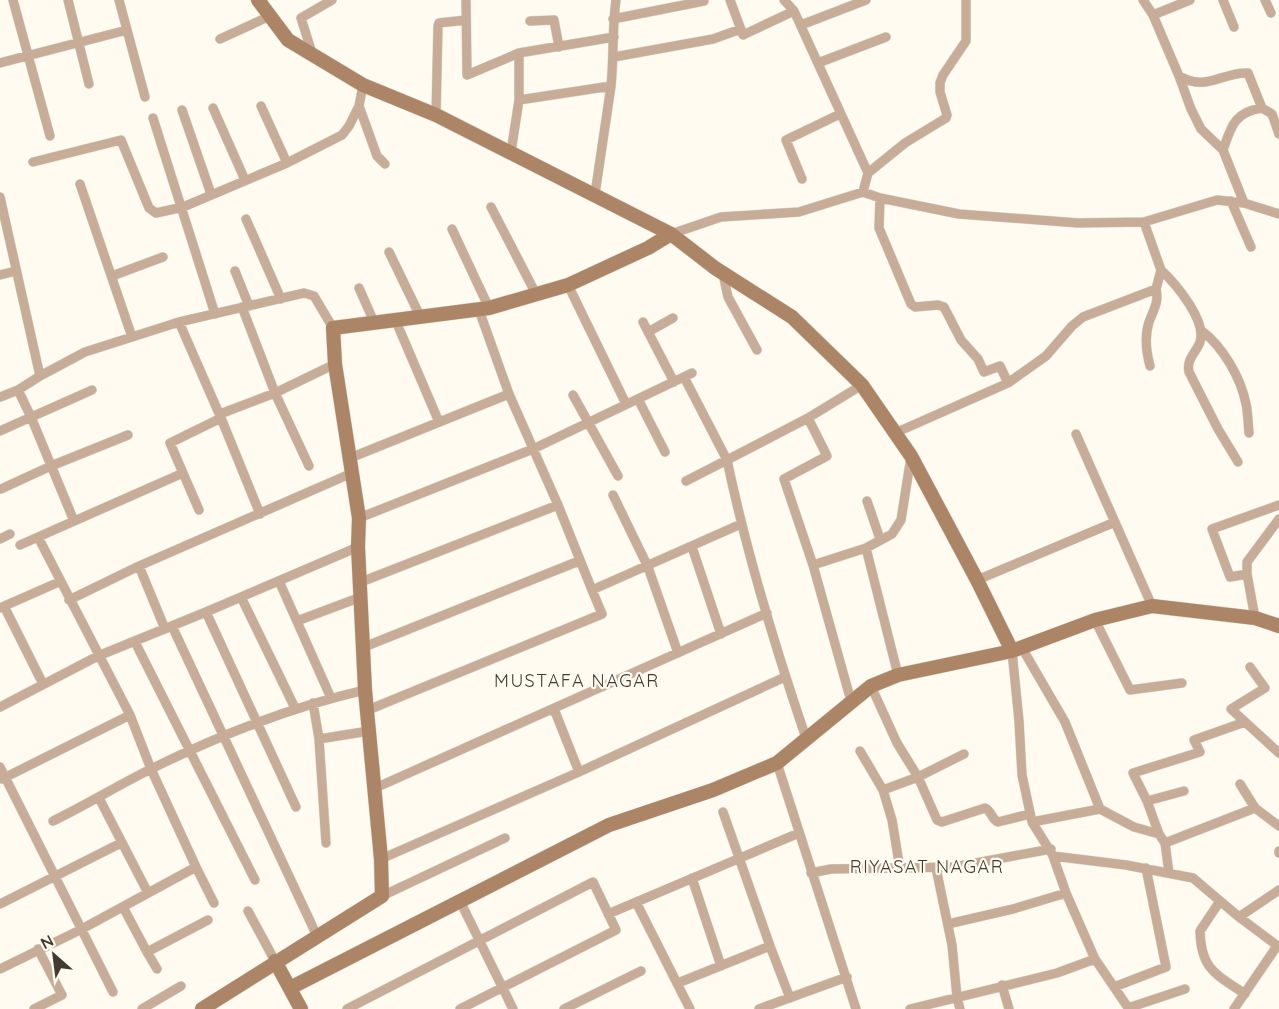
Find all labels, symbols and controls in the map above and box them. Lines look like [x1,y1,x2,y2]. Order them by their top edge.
district label: MUSTAFA NAGAR [494,669,660,692]
district label: RIYASAT NAGAR [850,855,1004,878]
north arrow [24,925,84,985]
text: N [37,930,57,953]

